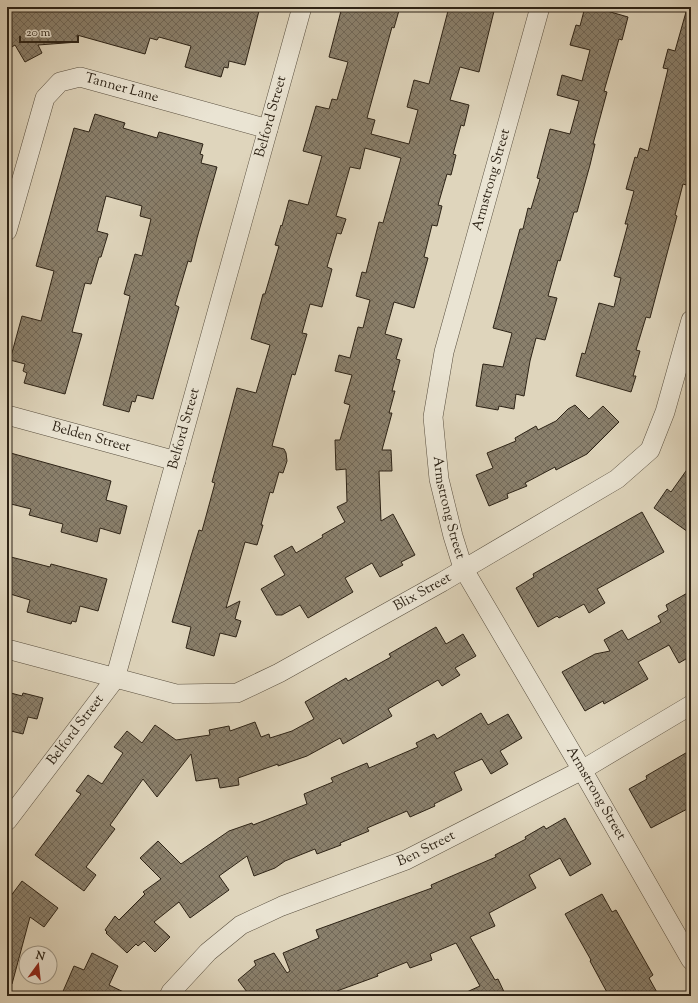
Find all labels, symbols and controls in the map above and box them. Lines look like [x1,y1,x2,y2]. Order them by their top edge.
scale bar [20,18,78,44]
text: 20 m [26,24,51,42]
street label: Tanner Lane [82,69,161,108]
street label: Belford Street [251,74,292,160]
street label: Armstrong Street [468,126,516,233]
street label: Belford Street [164,386,206,472]
street label: Belden Street [49,418,133,458]
street label: Armstrong Street [427,455,470,562]
street label: Blix Street [390,568,456,617]
street label: Belford Street [43,691,109,770]
street label: Armstrong Street [560,743,630,844]
street label: Ben Street [395,826,459,872]
north arrow [18,945,58,985]
text: N [33,947,47,965]

